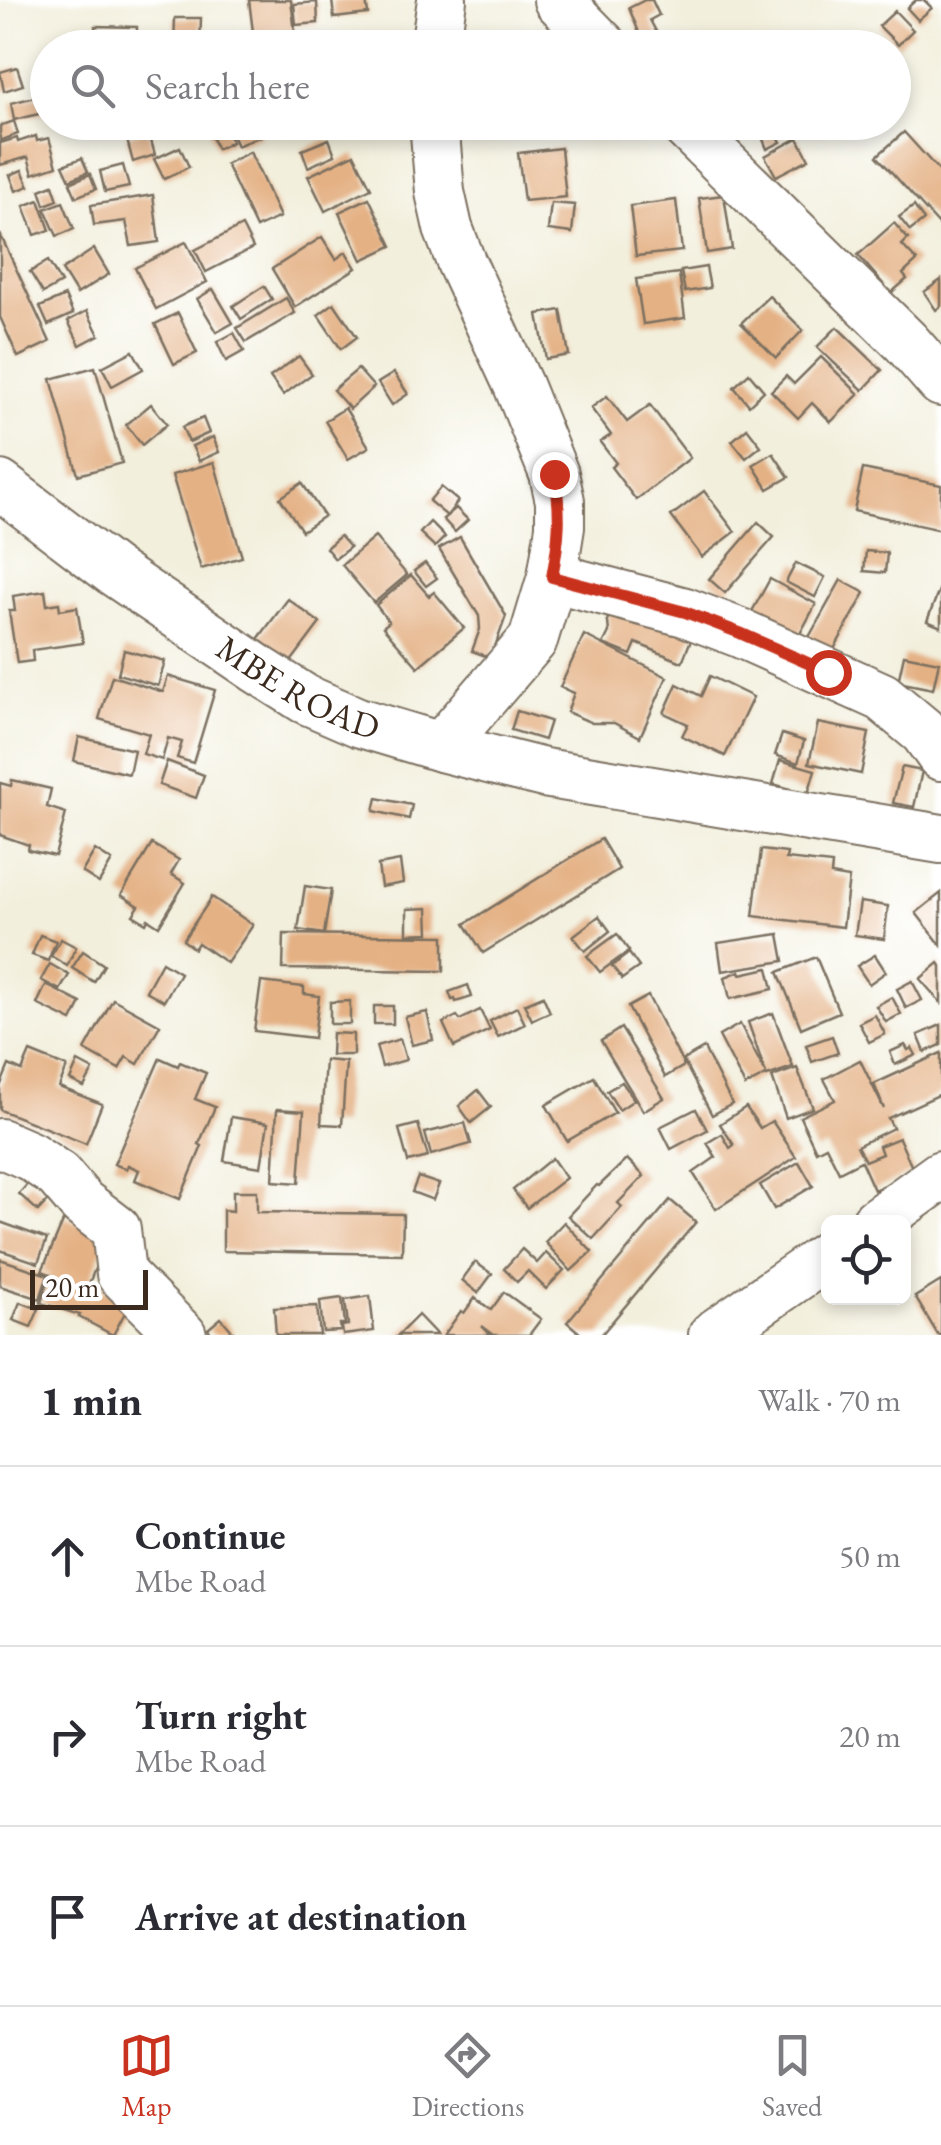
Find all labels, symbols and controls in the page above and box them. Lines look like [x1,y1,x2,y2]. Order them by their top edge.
search box [30,30,911,140]
icon: search [65,58,120,113]
text: Search here [145,61,310,110]
route end [532,452,578,498]
street label: MBE ROAD [208,625,385,749]
route start [806,650,852,696]
map controls [821,1215,911,1305]
button: locate [821,1215,911,1305]
scale bar [30,1265,148,1310]
text: 20 m [45,1269,99,1305]
text: 1 min [40,1373,142,1428]
text: Walk · 70 m [758,1379,901,1421]
text: Continue [135,1511,286,1560]
icon: ahead [40,1529,95,1584]
text: 50 m [839,1535,901,1577]
text: Mbe Road [135,1560,266,1602]
text: Turn right [135,1691,307,1740]
icon: right [40,1709,95,1764]
text: 20 m [839,1715,901,1757]
text: Mbe Road [135,1740,266,1782]
icon: arrive [40,1889,95,1944]
text: Arrive at destination [135,1892,467,1941]
tab: Map [119,2028,174,2124]
tab: Directions [412,2028,524,2124]
tab: Saved [762,2028,822,2124]

